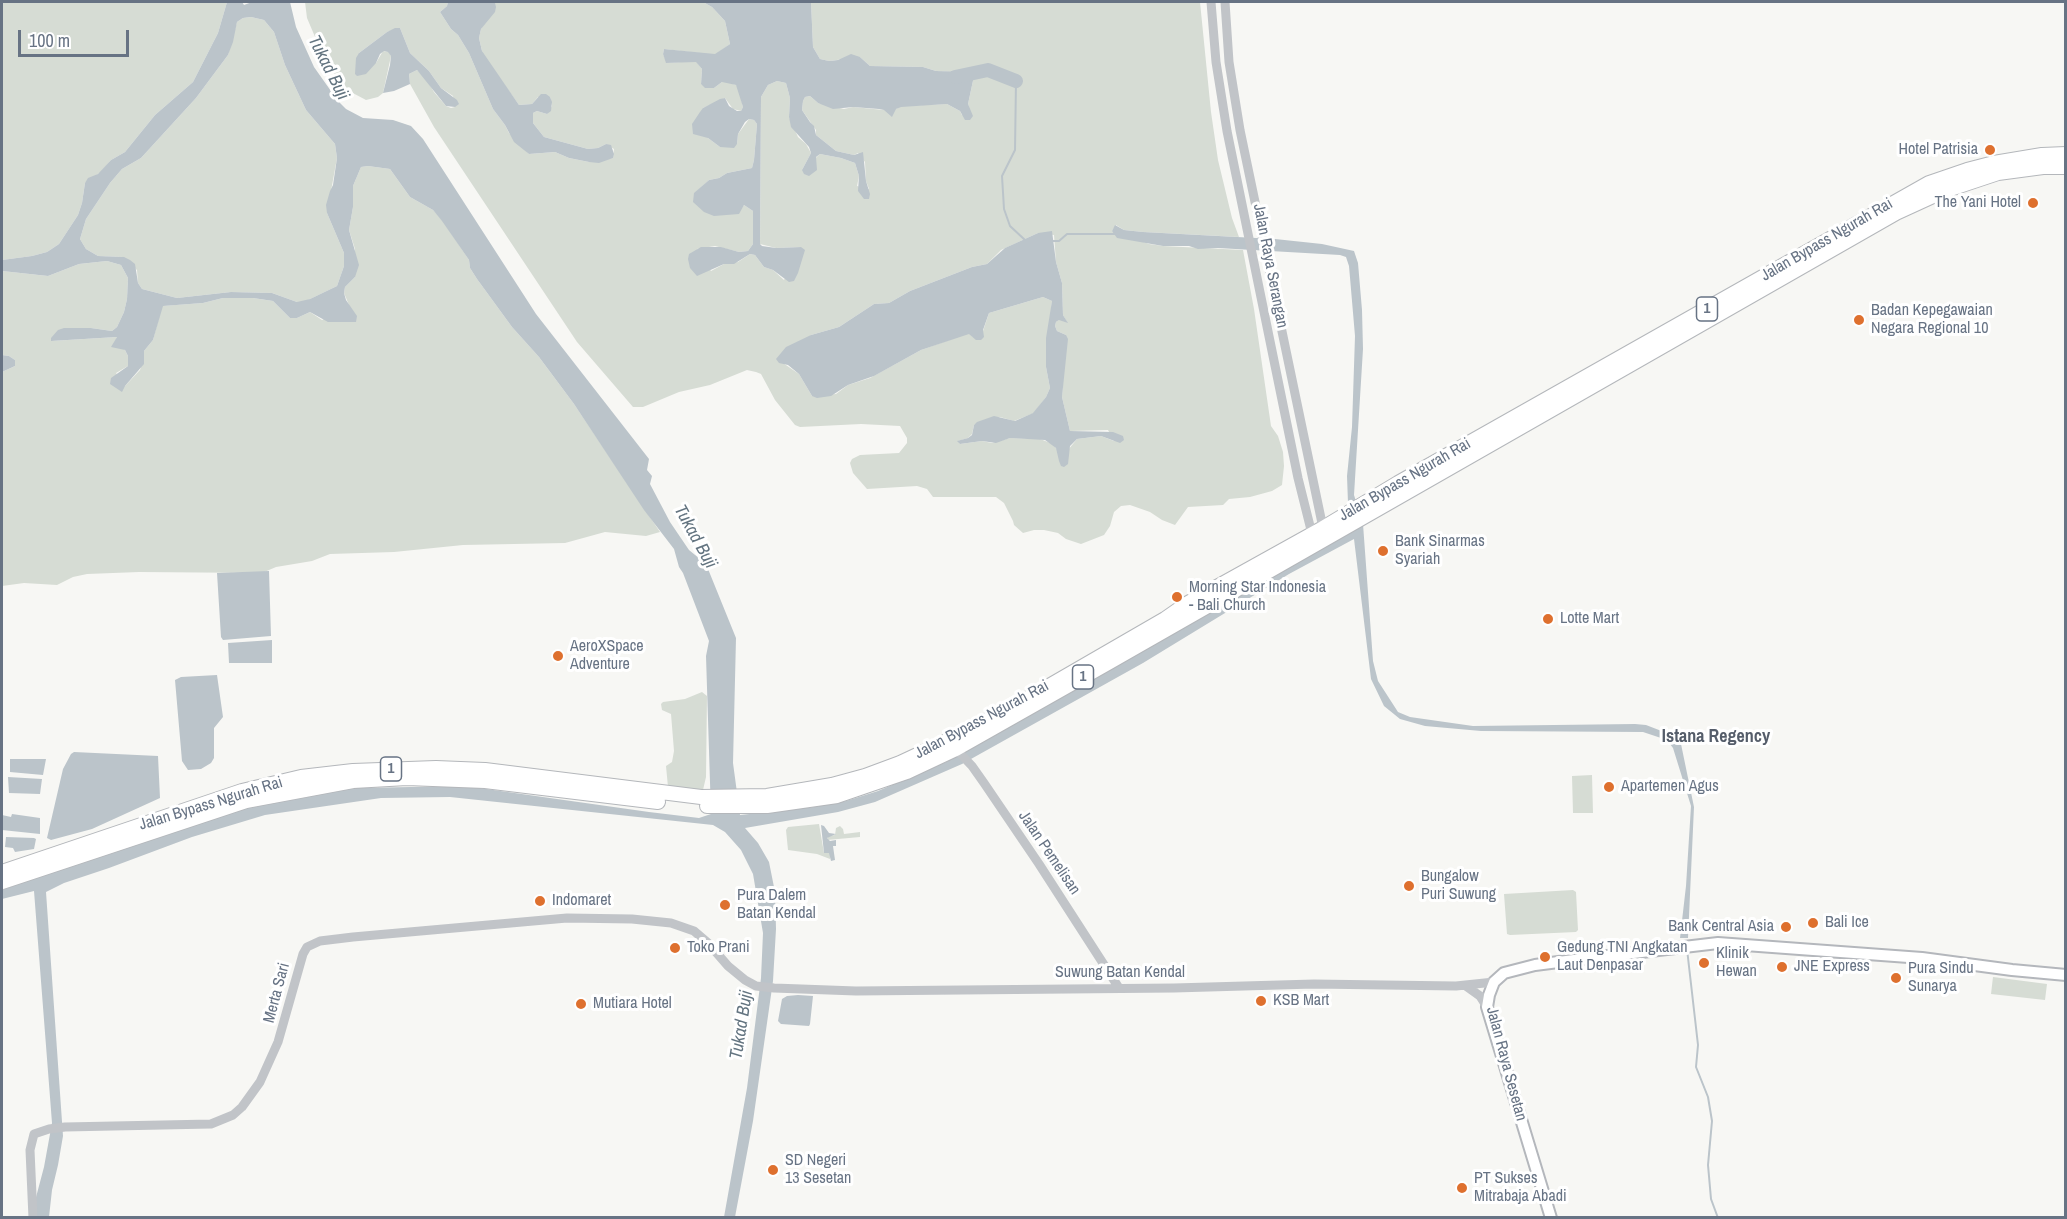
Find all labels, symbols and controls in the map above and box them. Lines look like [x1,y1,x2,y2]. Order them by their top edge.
scale bar [21,18,132,56]
text: 100 m [29,28,70,53]
water label: Tukad Buji [303,32,353,104]
place label: Hotel Patrisia [1899,140,1978,160]
marker: Hotel Patrisia [1983,143,1997,157]
place label: The Yani Hotel [1934,193,2021,213]
street label: Jalan Bypass Ngurah Rai [1758,194,1896,286]
marker: The Yani Hotel [2026,196,2040,210]
street label: Jalan Raya Serangan [1249,202,1291,330]
road number: 1 [1696,297,1718,321]
place label: Badan Kepegawaian Negara Regional 10 [1871,301,1993,339]
marker: Badan Kepegawaian Negara Regional 10 [1852,313,1866,327]
street label: Jalan Bypass Ngurah Rai [1336,434,1474,526]
water label: Tukad Buji [669,501,721,573]
place label: Bank Sinarmas Syariah [1395,532,1485,570]
marker: Bank Sinarmas Syariah [1376,544,1390,558]
place label: Morning Star Indonesia - Bali Church [1189,578,1326,616]
marker: Morning Star Indonesia - Bali Church [1170,590,1184,604]
place label: Lotte Mart [1560,609,1619,629]
marker: Lotte Mart [1541,612,1555,626]
place label: AeroXSpace Adventure [570,637,644,675]
marker: AeroXSpace Adventure [551,649,565,663]
road number: 1 [1072,665,1094,689]
street label: Jalan Bypass Ngurah Rai [912,677,1052,763]
district label: Istana Regency [1662,726,1770,748]
road number: 1 [380,757,402,781]
street label: Jalan Bypass Ngurah Rai [137,773,285,835]
place label: Apartemen Agus [1621,777,1719,797]
marker: Apartemen Agus [1602,780,1616,794]
street label: Jalan Pemelisan [1014,807,1084,899]
place label: Bungalow Puri Suwung [1421,867,1496,905]
marker: Bungalow Puri Suwung [1402,879,1416,893]
place label: Pura Dalem Batan Kendal [737,886,816,924]
place label: Indomaret [552,891,611,911]
marker: Indomaret [533,894,547,908]
marker: Pura Dalem Batan Kendal [718,898,732,912]
place label: Bali Ice [1825,913,1869,933]
marker: Bali Ice [1806,916,1820,930]
place label: Bank Central Asia [1668,917,1774,937]
marker: Bank Central Asia [1779,920,1793,934]
place label: Toko Prani [687,938,750,958]
place label: Gedung TNI Angkatan Laut Denpasar [1557,938,1688,976]
marker: Toko Prani [668,941,682,955]
place label: Klinik Hewan [1716,944,1757,982]
marker: Gedung TNI Angkatan Laut Denpasar [1538,950,1552,964]
marker: Klinik Hewan [1697,956,1711,970]
place label: JNE Express [1794,957,1870,977]
place label: Pura Sindu Sunarya [1908,959,1974,997]
marker: JNE Express [1775,960,1789,974]
street label: Merta Sari [260,961,294,1025]
street label: Suwung Batan Kendal [1055,963,1185,983]
marker: Pura Sindu Sunarya [1889,971,1903,985]
water label: Tukad Buji [726,989,758,1061]
place label: KSB Mart [1273,991,1329,1011]
place label: Mutiara Hotel [593,994,672,1014]
marker: KSB Mart [1254,994,1268,1008]
marker: Mutiara Hotel [574,997,588,1011]
street label: Jalan Raya Sesetan [1482,1005,1530,1123]
place label: SD Negeri 13 Sesetan [785,1151,851,1189]
marker: SD Negeri 13 Sesetan [766,1163,780,1177]
place label: PT Sukses Mitrabaja Abadi [1474,1169,1567,1207]
marker: PT Sukses Mitrabaja Abadi [1455,1181,1469,1195]

